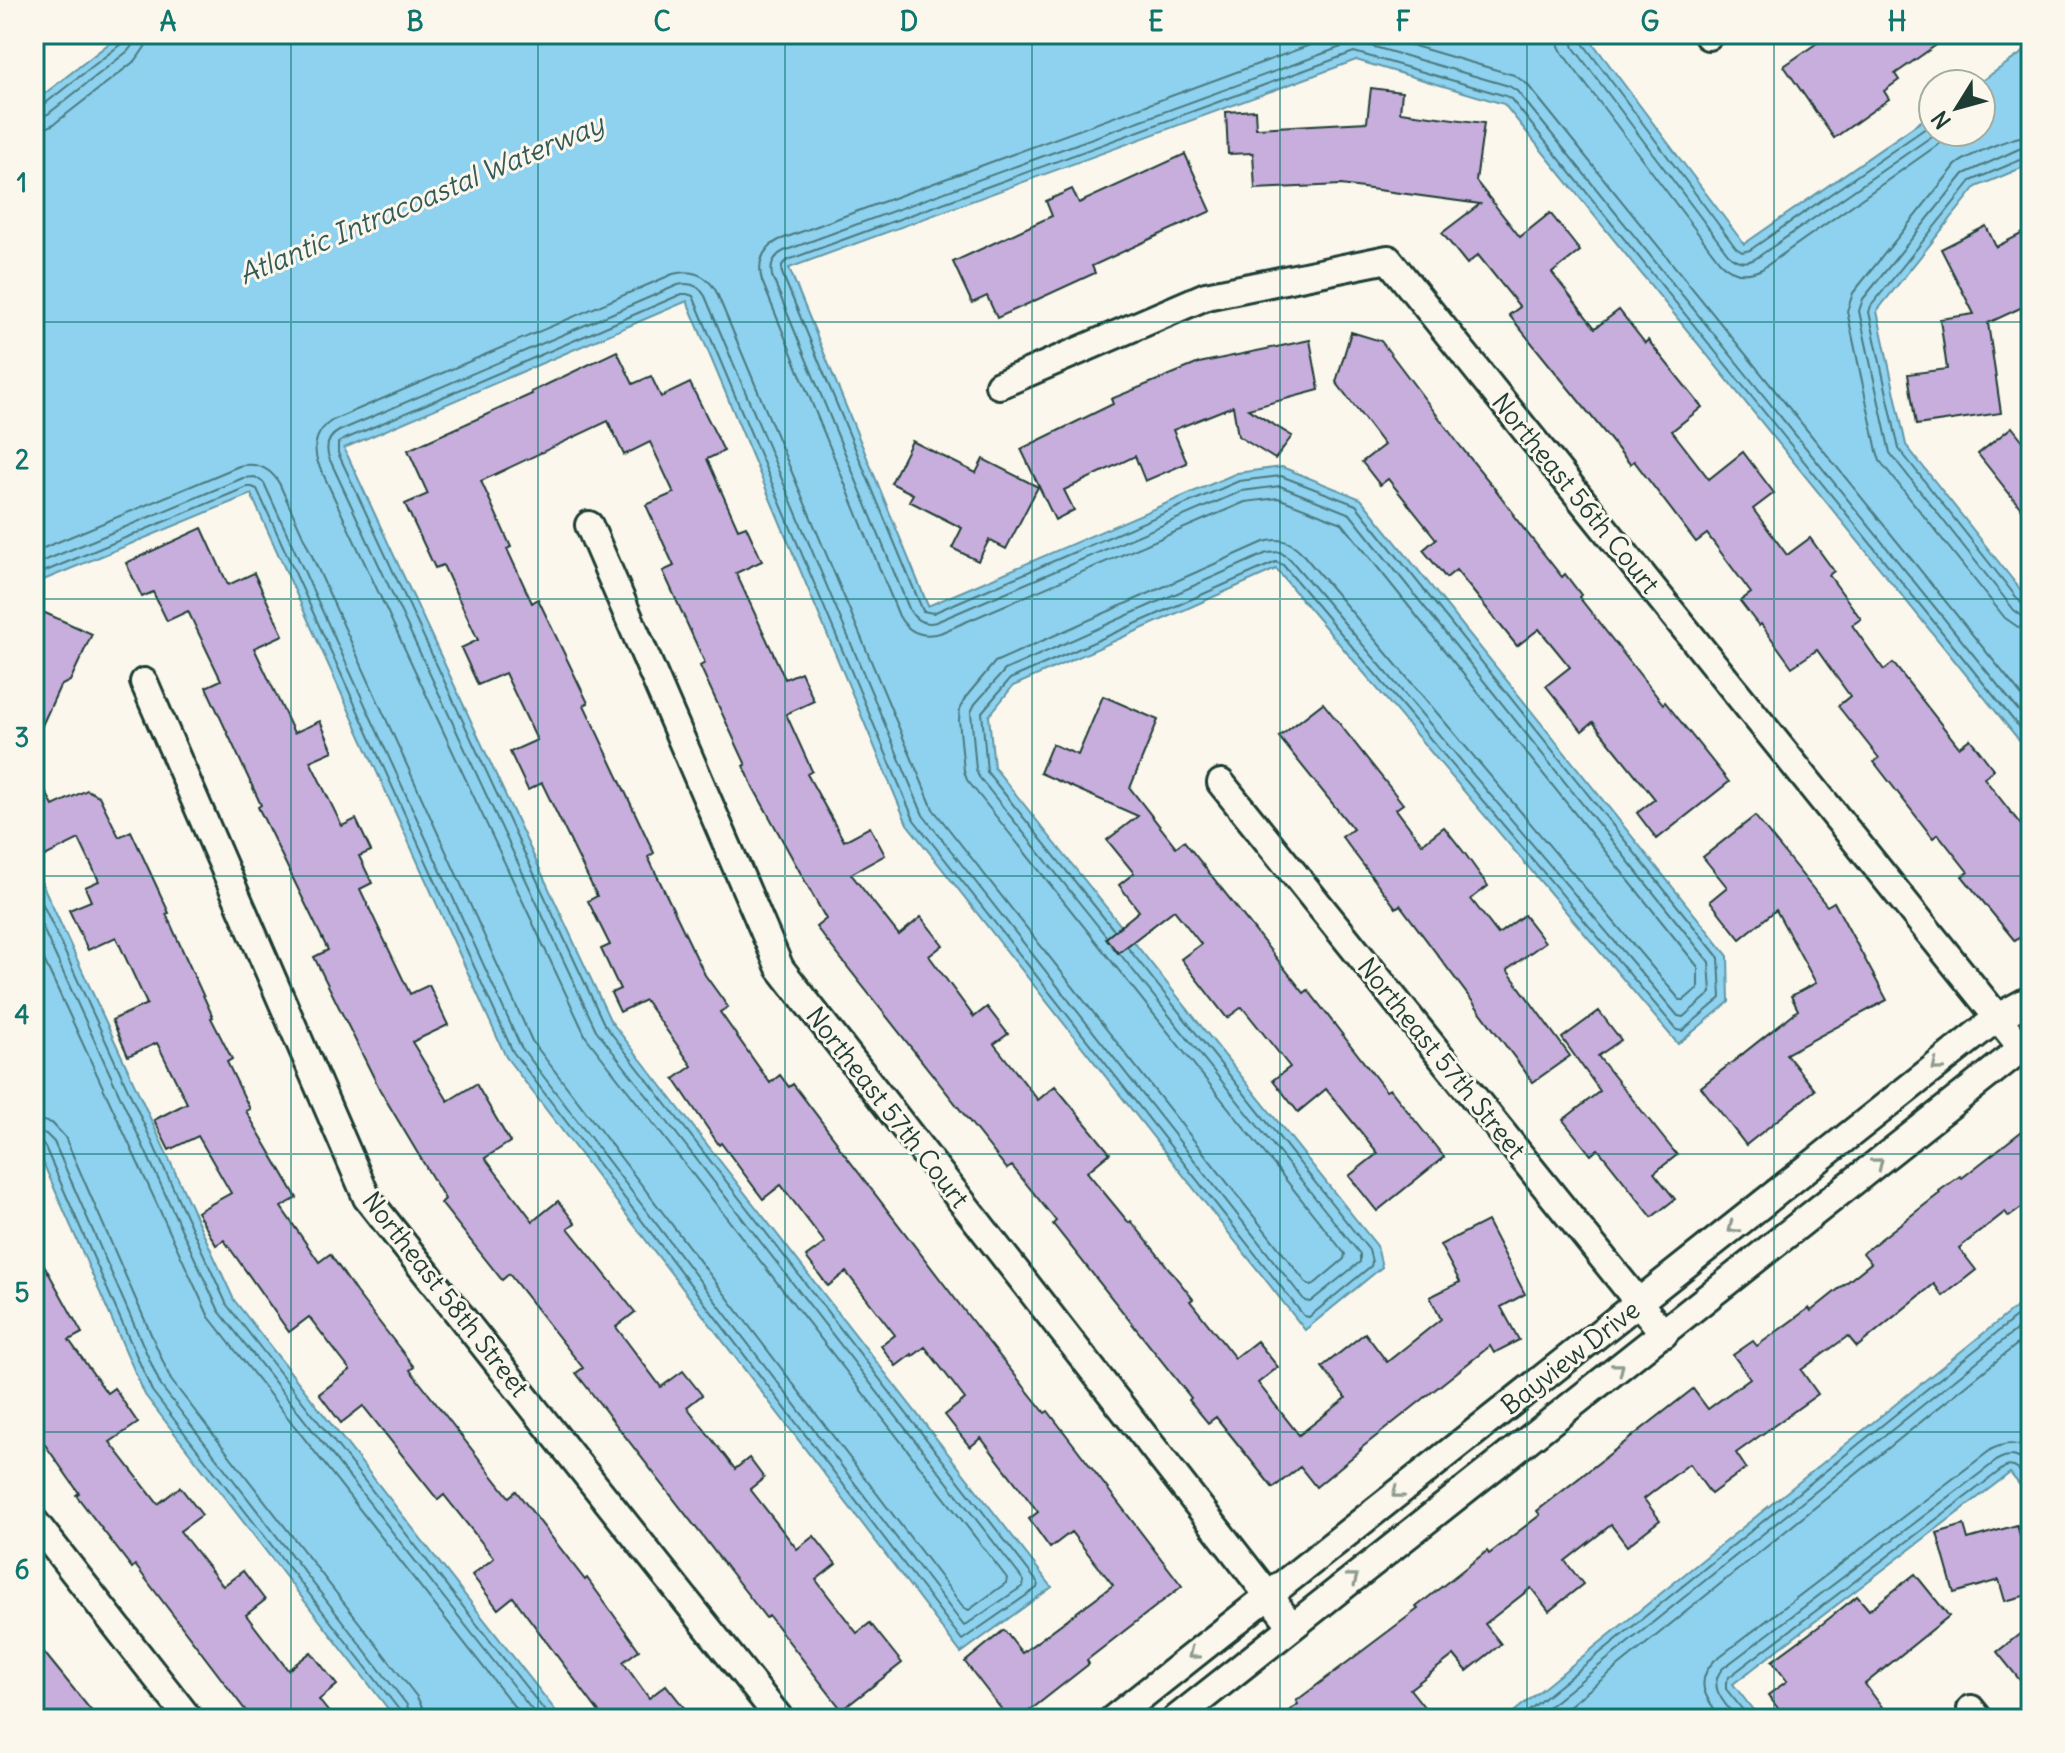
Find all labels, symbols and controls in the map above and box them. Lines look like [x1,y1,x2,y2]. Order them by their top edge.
text: A [160,5,177,38]
text: B [406,5,424,38]
text: C [653,5,671,38]
text: D [900,5,918,38]
text: E [1148,5,1164,38]
text: F [1396,5,1411,38]
text: G [1641,5,1660,38]
text: H [1888,5,1906,38]
north arrow [1917,68,1997,148]
water label: Atlantic Intracoastal Waterway [233,105,611,292]
text: N [1925,106,1957,135]
text: 1 [17,166,27,199]
street label: Northeast 56th Court [1485,386,1667,600]
text: 2 [15,443,29,476]
text: 3 [15,721,29,754]
street label: Northeast 57th Street [1351,951,1533,1165]
text: 4 [14,998,30,1031]
street label: Northeast 57th Court [799,1000,977,1214]
one-way arrow [1931,1056,1946,1070]
one-way arrow [1869,1158,1883,1173]
street label: Northeast 58th Street [356,1185,537,1403]
one-way arrow [1727,1218,1742,1232]
text: 5 [15,1276,30,1309]
street label: Bayview Drive [1494,1293,1646,1421]
one-way arrow [1610,1364,1625,1378]
one-way arrow [1392,1483,1406,1498]
text: 6 [14,1553,30,1586]
one-way arrow [1344,1573,1359,1587]
one-way arrow [1188,1645,1203,1659]

